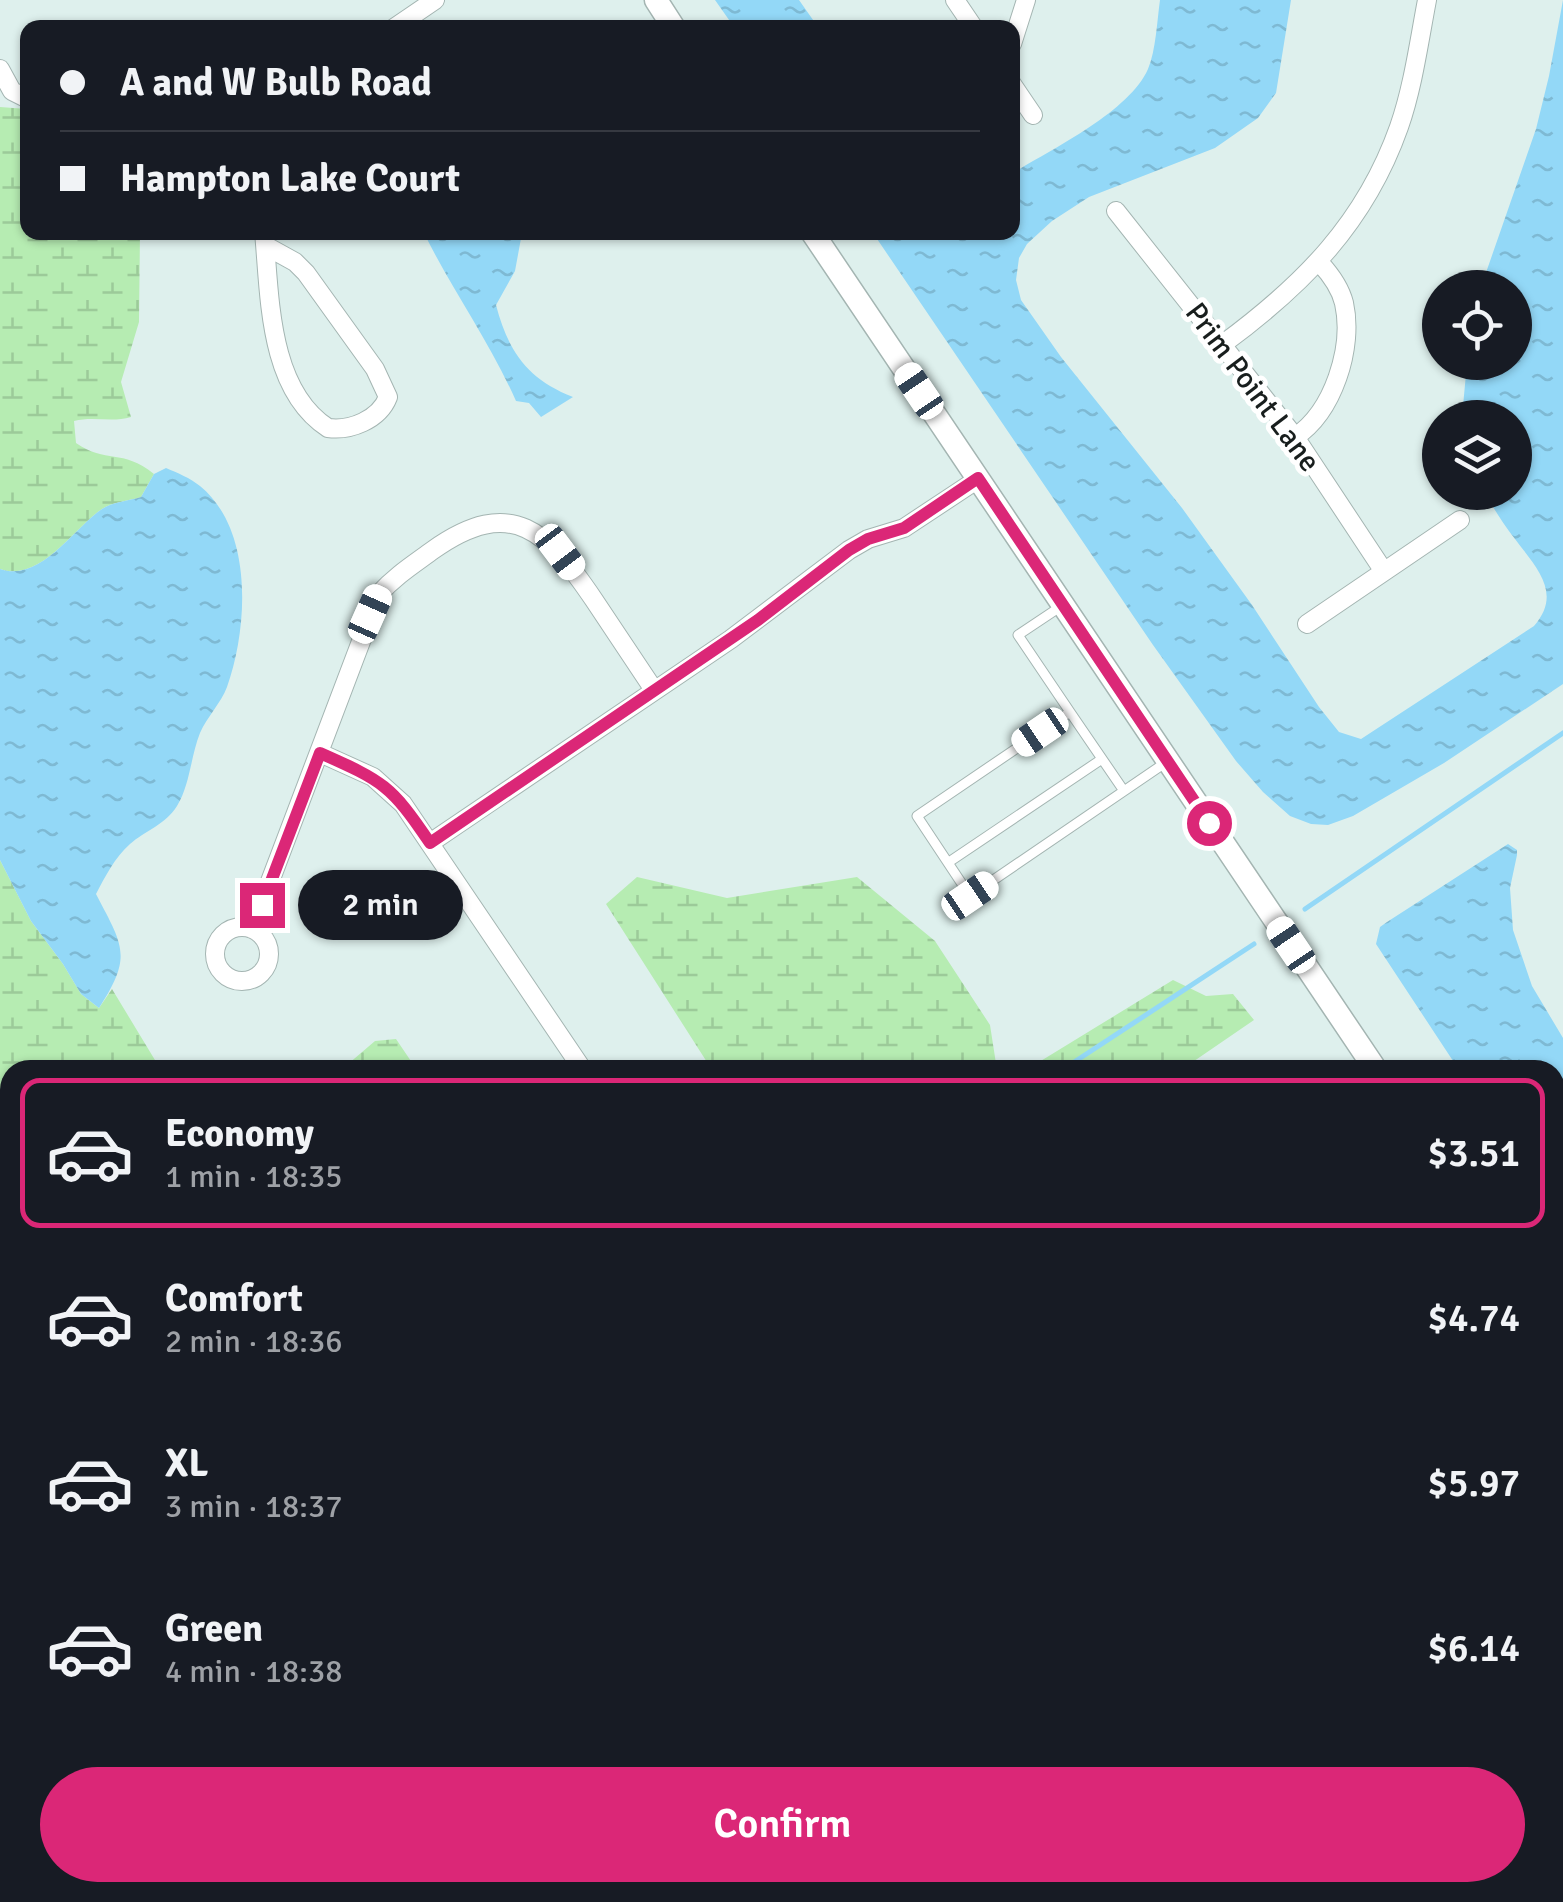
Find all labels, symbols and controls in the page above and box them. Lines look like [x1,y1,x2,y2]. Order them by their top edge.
text: A and W Bulb Road [120,59,432,106]
text: Hampton Lake Court [120,155,460,202]
map controls [1422,270,1532,510]
button: locate [1422,270,1532,380]
street label: Prim Point Lane [1177,295,1328,479]
car [890,358,948,424]
button: layers [1422,400,1532,510]
car [530,519,590,585]
car [344,580,396,648]
car [1007,703,1073,761]
route start [1187,801,1232,846]
car [937,867,1003,925]
callout: 2 min [297,870,462,940]
route end [240,883,285,928]
text: 2 min [342,885,419,924]
car [1262,912,1320,978]
icon: car [45,1108,135,1198]
text: Economy [165,1110,314,1157]
text: $3.51 [1427,1130,1520,1177]
text: 1 min · 18:35 [165,1157,343,1196]
icon: car [45,1273,135,1363]
text: Comfort [165,1275,303,1322]
text: $4.74 [1427,1295,1520,1342]
text: 2 min · 18:36 [165,1322,343,1361]
icon: car [45,1438,135,1528]
text: XL [165,1440,208,1487]
text: $5.97 [1427,1460,1520,1507]
text: 3 min · 18:37 [165,1487,343,1526]
icon: car [45,1603,135,1693]
text: Green [165,1605,263,1652]
text: $6.14 [1427,1625,1520,1672]
text: 4 min · 18:38 [165,1652,343,1691]
button: Confirm [40,1767,1525,1882]

